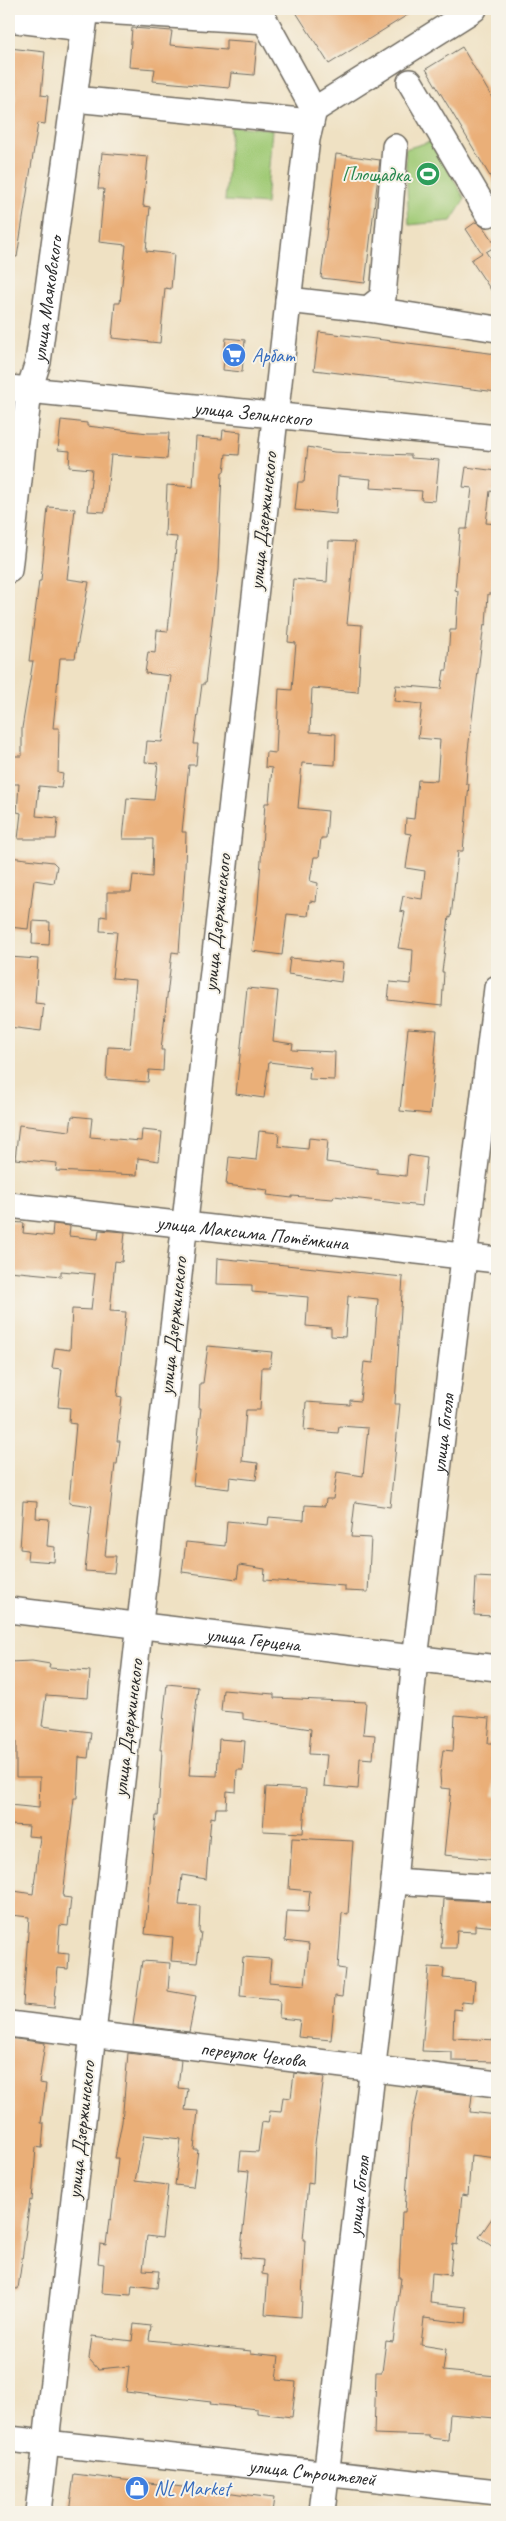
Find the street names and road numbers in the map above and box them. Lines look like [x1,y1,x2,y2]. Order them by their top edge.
street label: улица Маяковского [25,232,68,365]
street label: улица Зелинского [192,394,314,432]
street label: улица Дзержинского [243,450,283,592]
street label: улица Дзержинского [197,852,237,994]
street label: улица Максима Потёмкина [154,1209,352,1256]
street label: улица Дзержинского [153,1255,193,1397]
street label: улица Гоголя [425,1390,460,1476]
street label: улица Герцена [204,1621,304,1657]
street label: улица Дзержинского [107,1657,149,1799]
street label: переулок Чехова [199,2035,309,2073]
street label: улица Дзержинского [61,2059,101,2201]
street label: улица Гоголя [341,2153,375,2238]
street label: улица Строителей [246,2453,379,2491]

